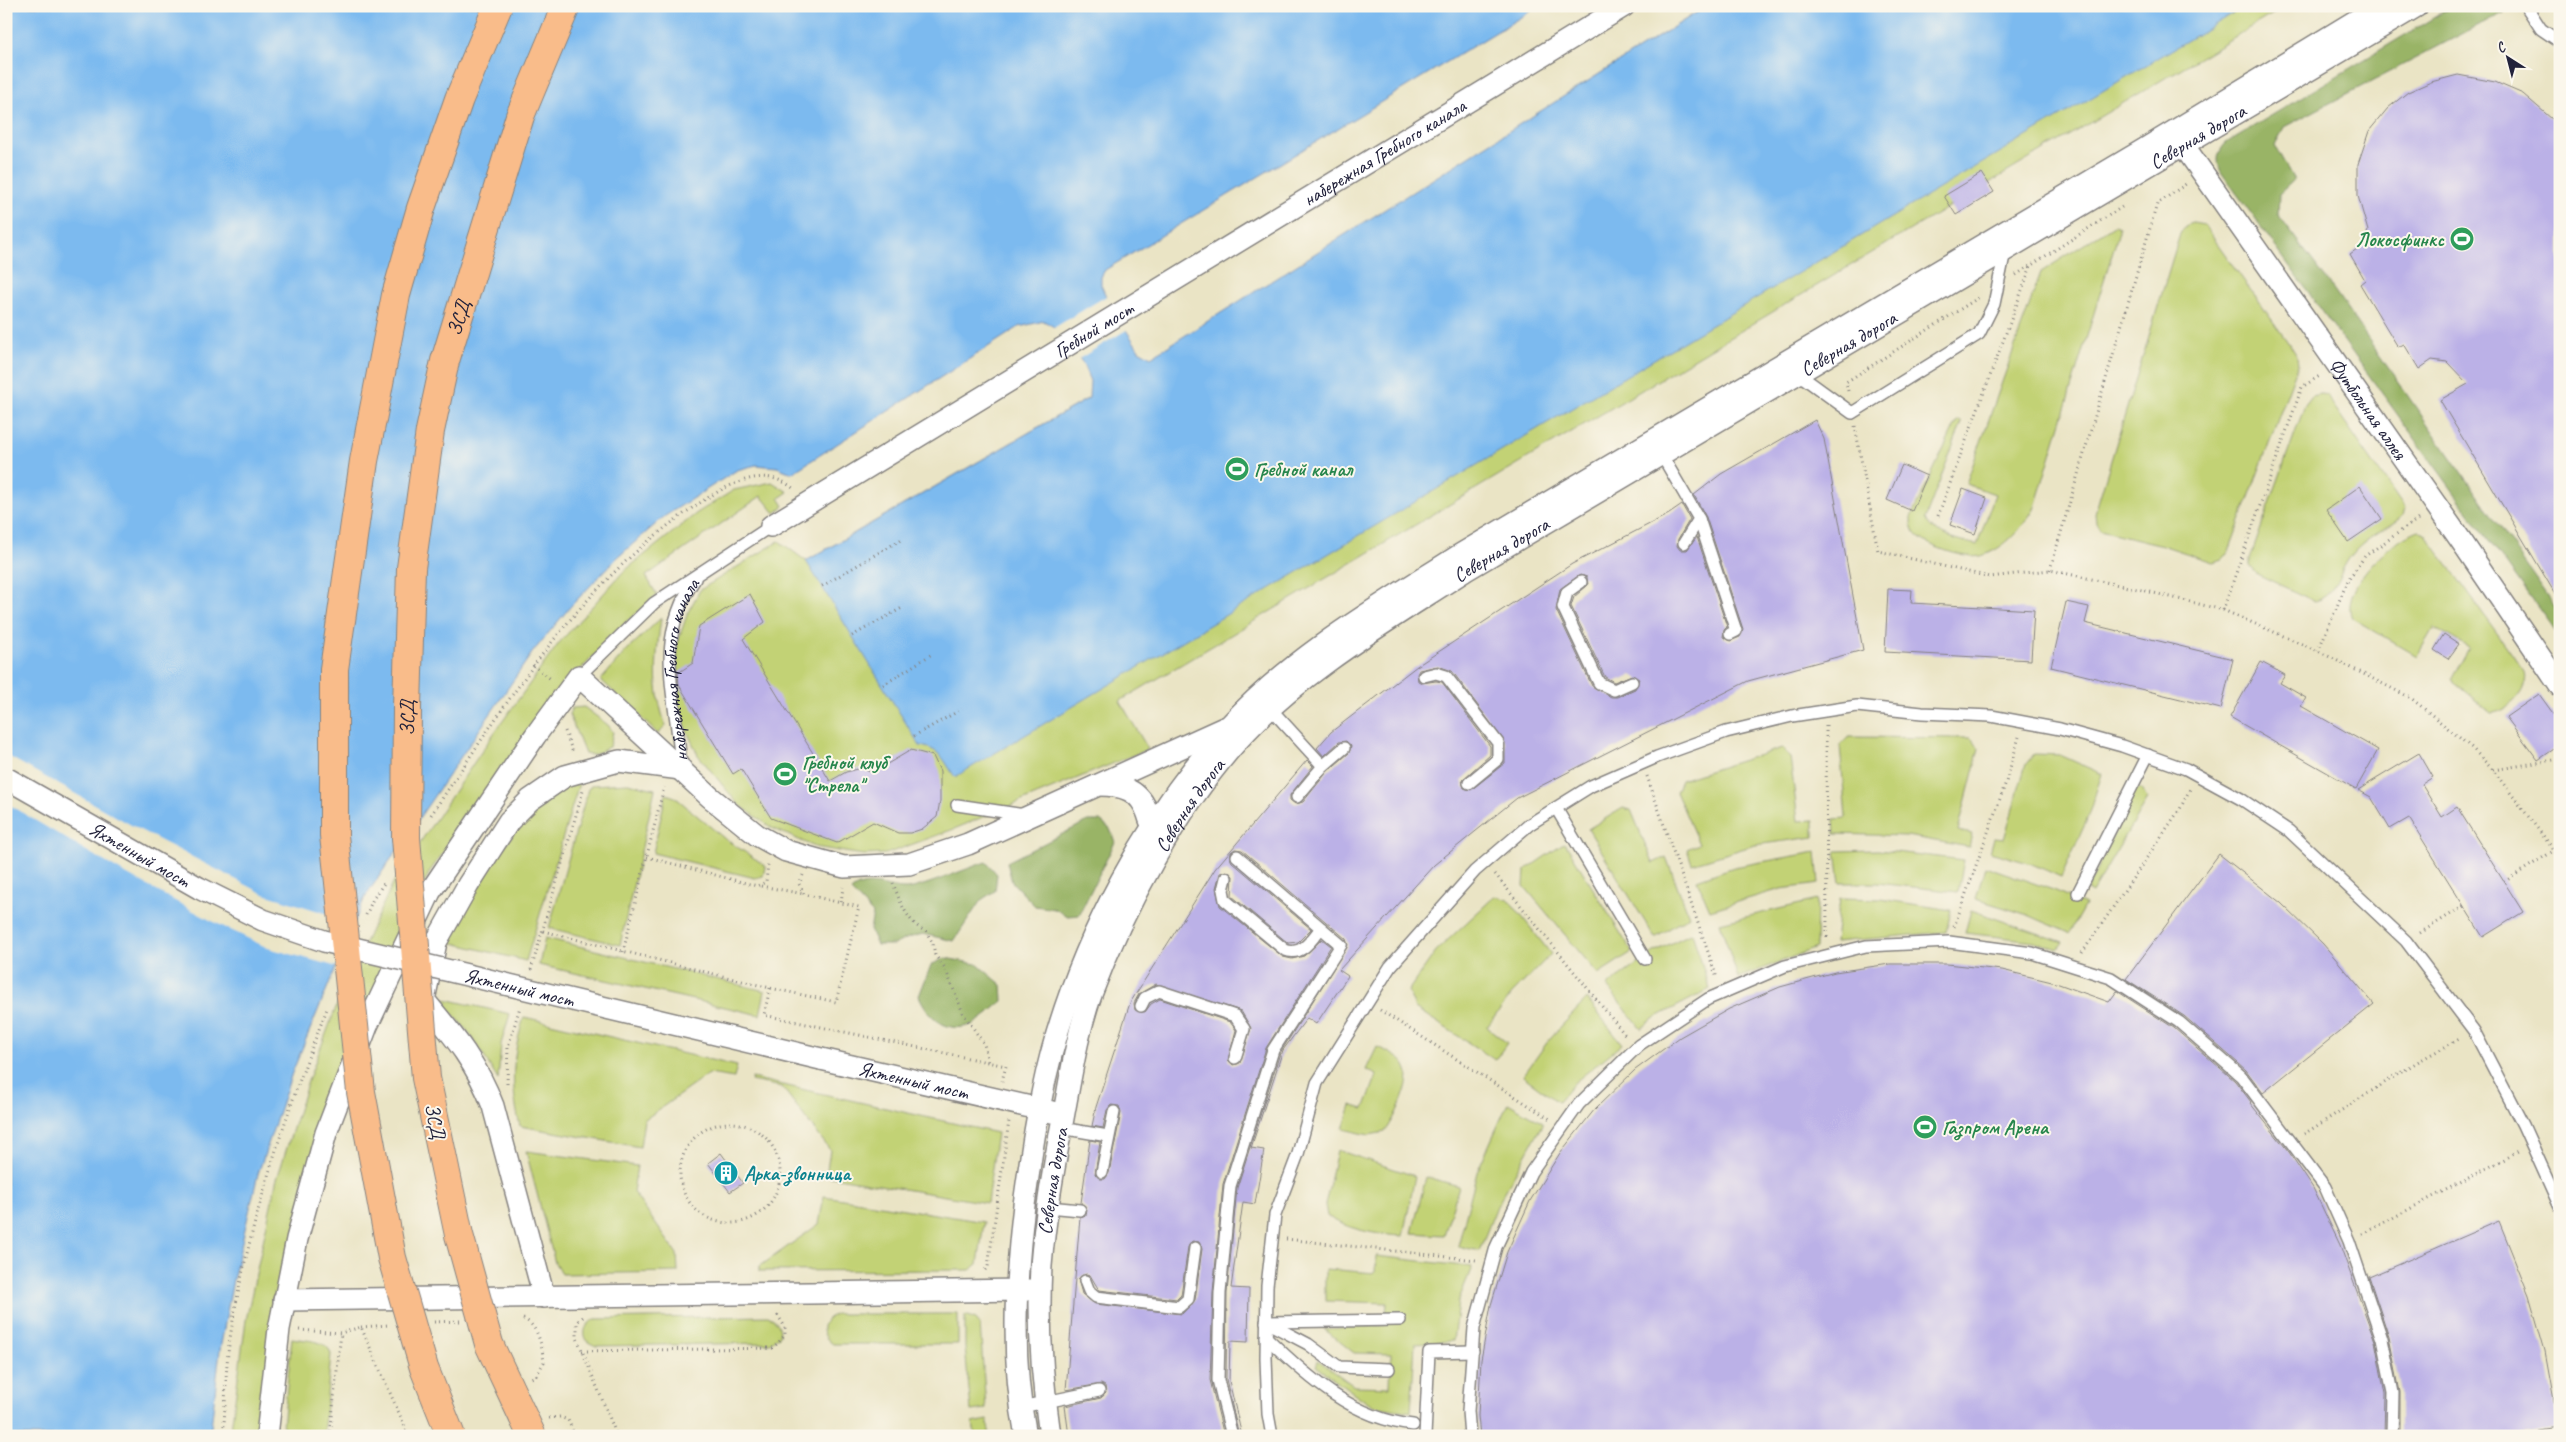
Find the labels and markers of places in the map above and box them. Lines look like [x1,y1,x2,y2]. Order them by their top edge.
sports icon: Локосфинкс [2449,226,2475,252]
place label: Локосфинкс [2355,227,2445,252]
sports icon: Гребной канал [1224,456,1250,482]
place label: Гребной канал [1254,457,1354,482]
place label: Гребной клуб "Стрела" [802,750,891,798]
sports icon: Гребной клуб "Стрела" [772,761,798,787]
sports icon: Газпром Арена [1912,1114,1938,1140]
place label: Газпром Арена [1942,1115,2050,1141]
building icon: Арка-звонница [713,1160,739,1186]
place label: Арка-звонница [744,1161,853,1187]

